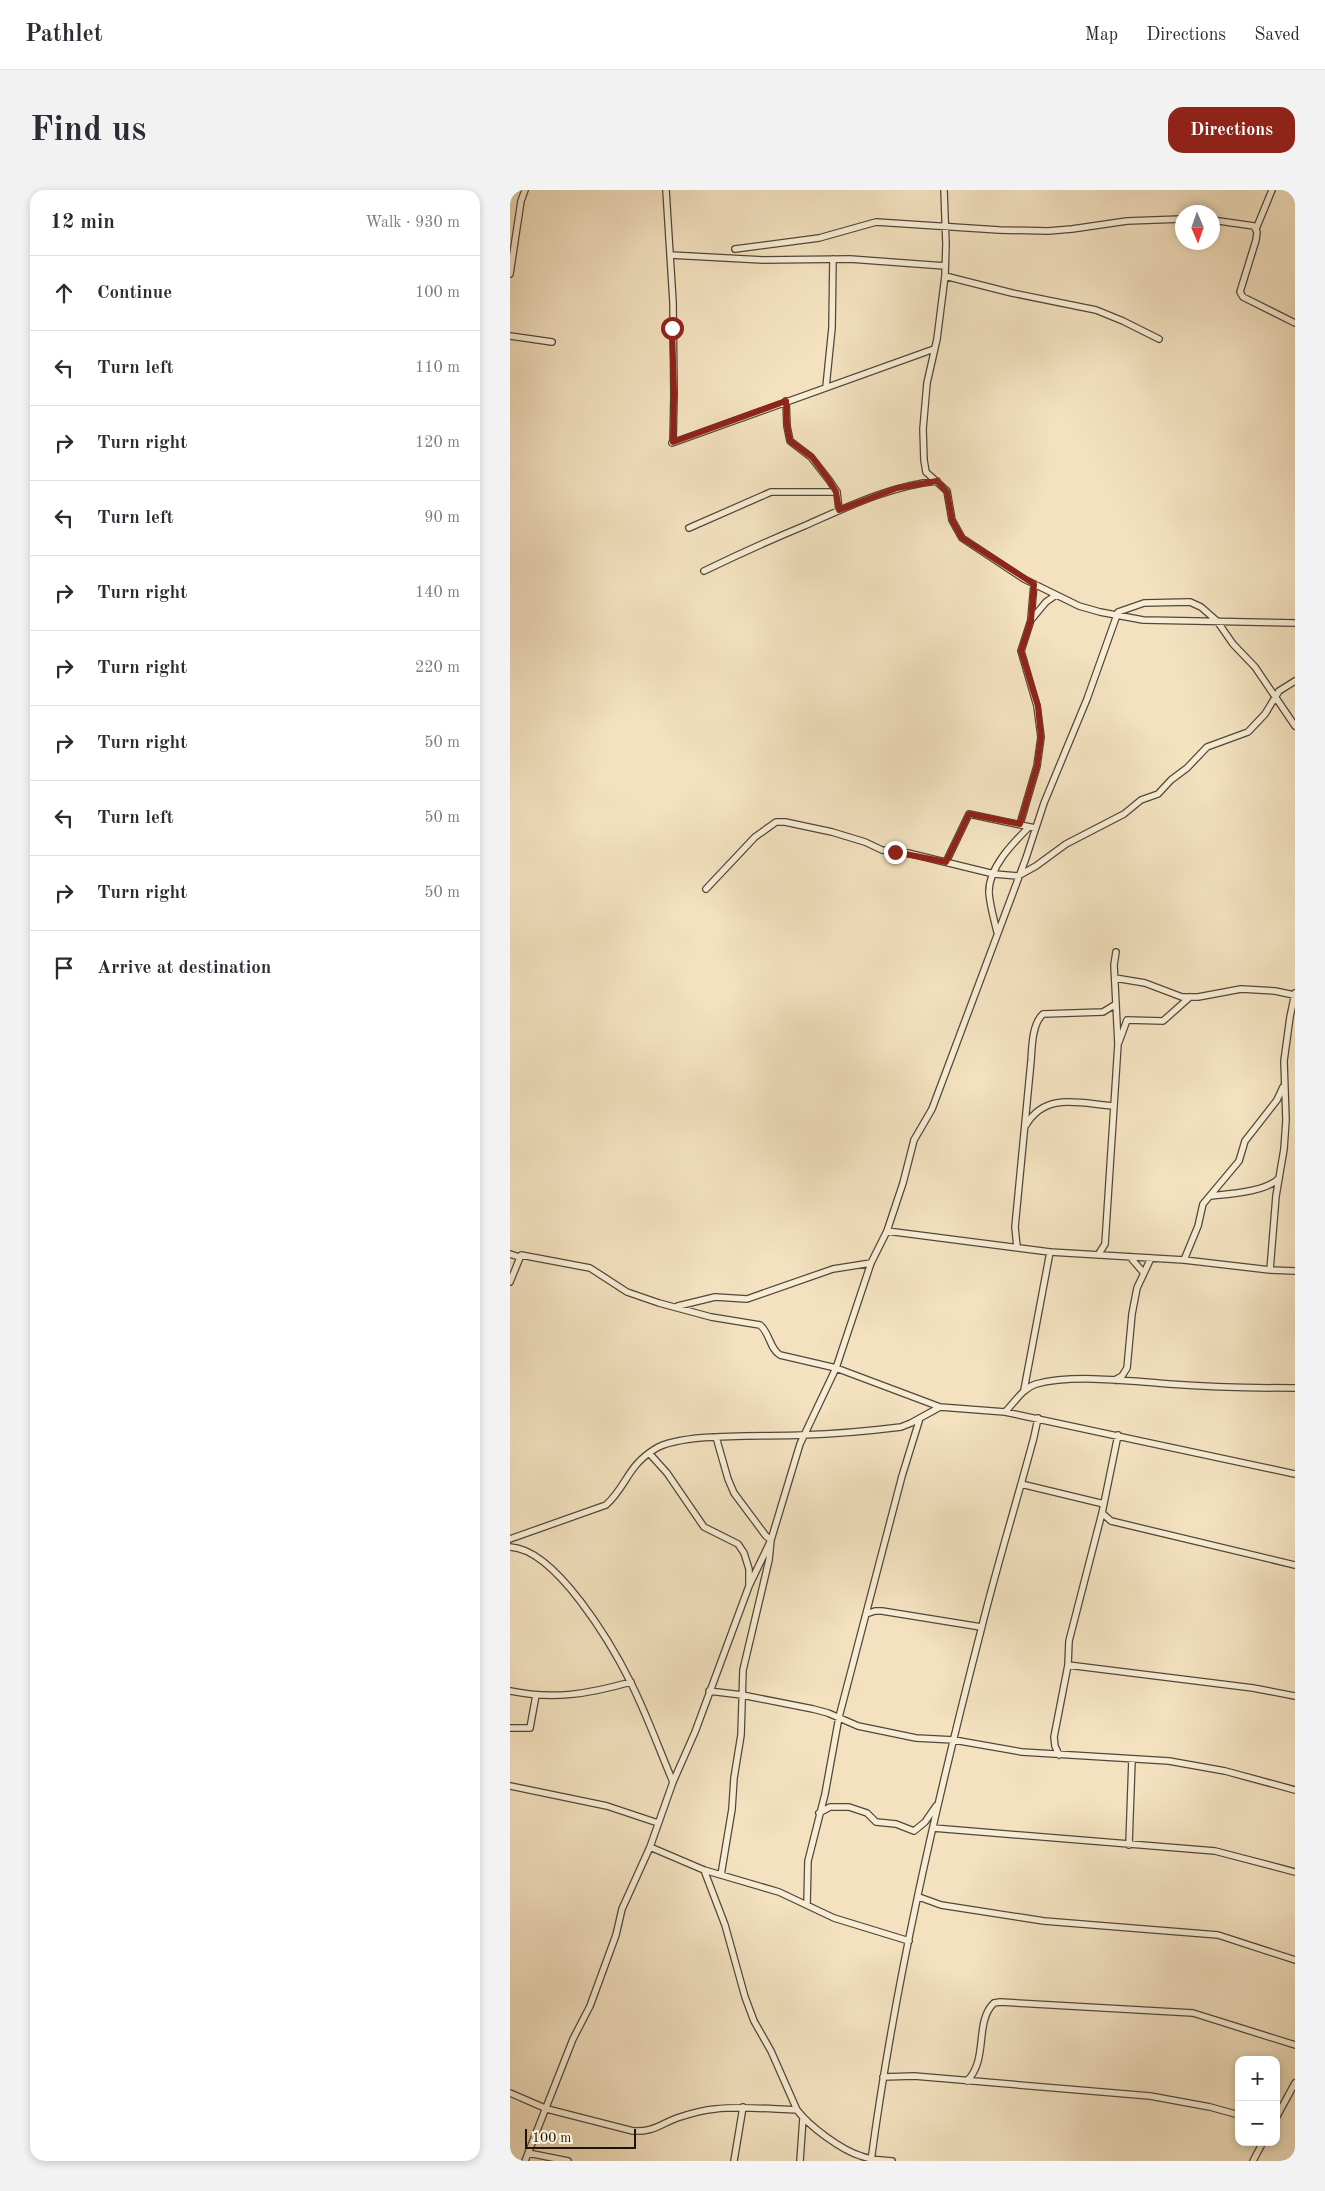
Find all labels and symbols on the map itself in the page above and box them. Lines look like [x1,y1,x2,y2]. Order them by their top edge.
north arrow [1175,205,1220,250]
route start [661,317,684,340]
route end [884,841,907,864]
scale bar [525,2126,636,2149]

